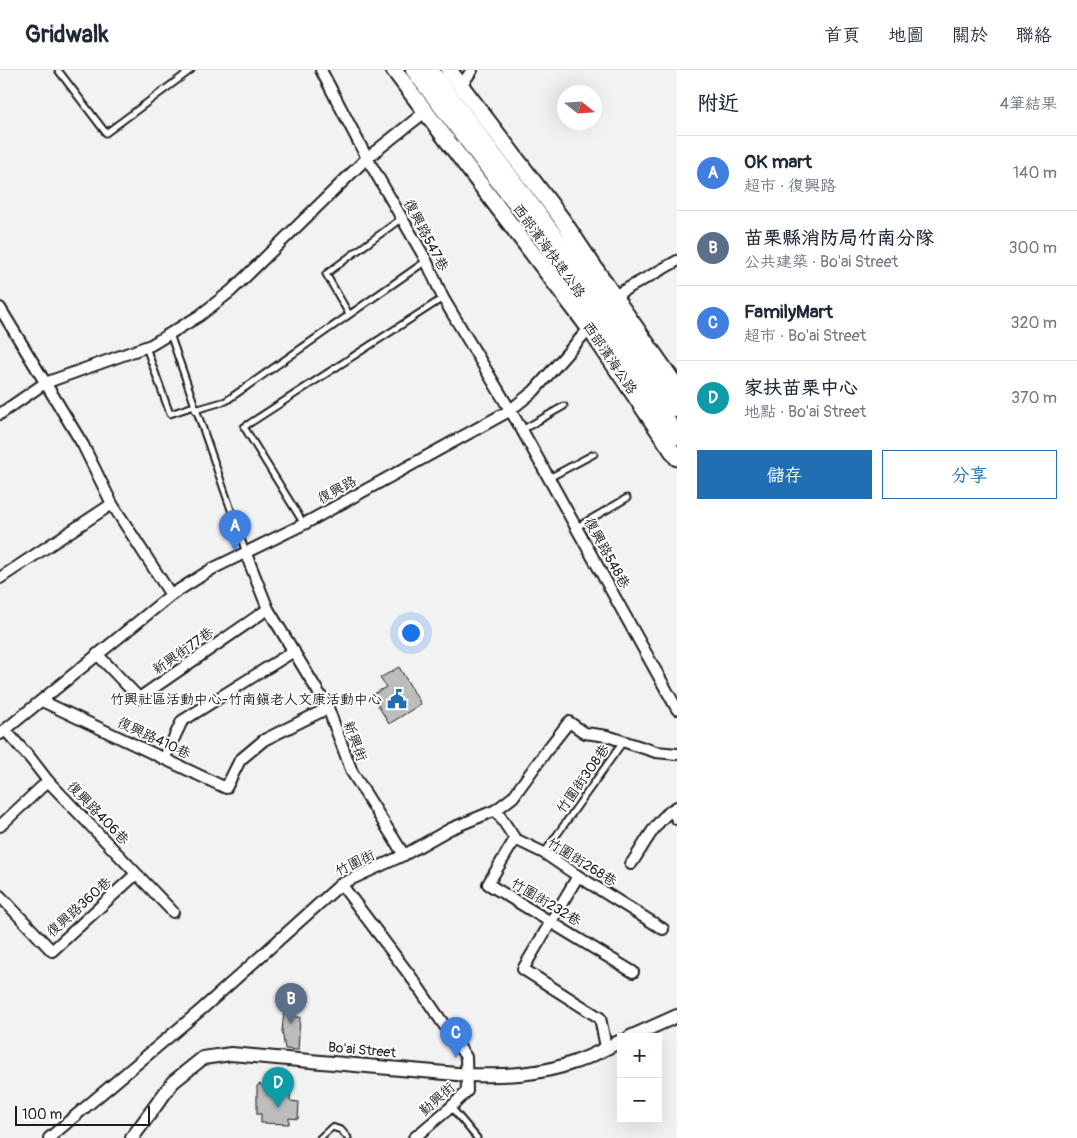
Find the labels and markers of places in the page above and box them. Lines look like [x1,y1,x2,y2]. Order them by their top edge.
pin: A [219,510,251,551]
public building icon: 竹興社區活動中心-竹南鎮老人文康活動中心 [386,688,408,710]
place label: 竹興社區活動中心-竹南鎮老人文康活動中心 [110,691,382,708]
pin: B [275,983,307,1024]
pin: C [440,1017,472,1058]
pin: D [262,1067,294,1108]

